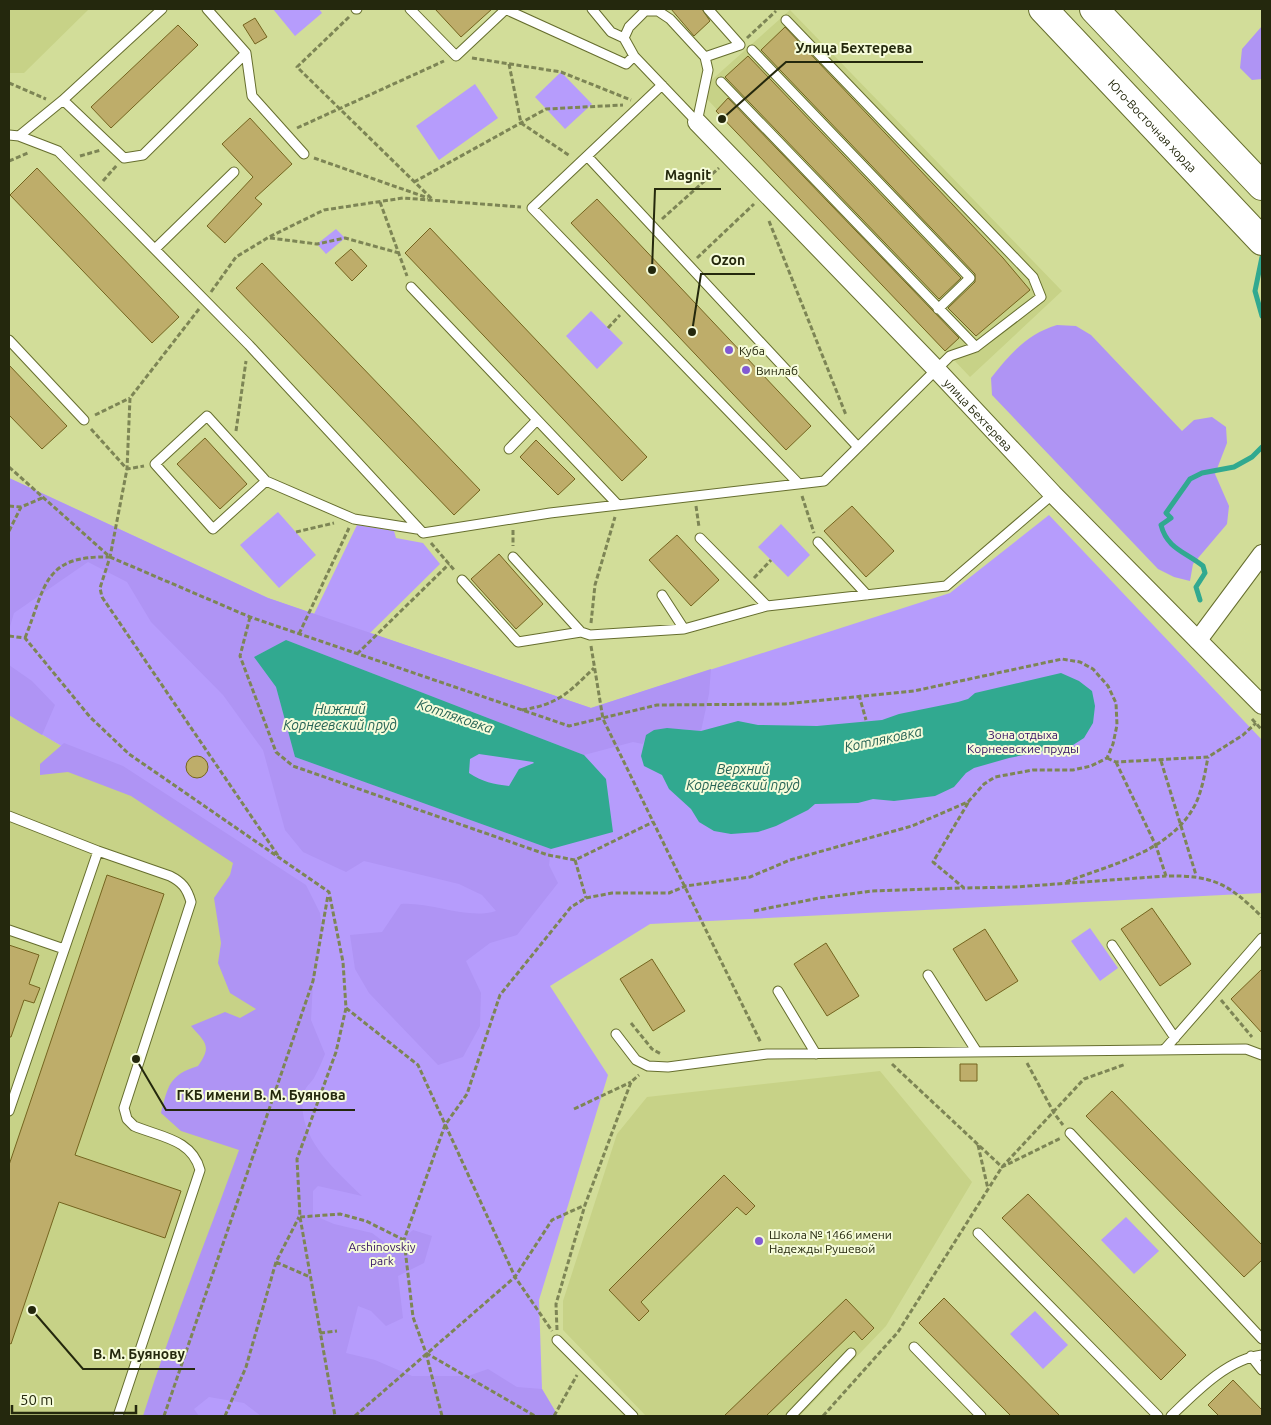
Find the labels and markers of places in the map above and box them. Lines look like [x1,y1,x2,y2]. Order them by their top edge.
callout: Улица Бехтерева [786,33,923,62]
callout: Magnit [655,160,721,189]
callout: Ozon [701,245,755,274]
marker: Куба [723,344,735,356]
place label: Куба [739,344,765,357]
marker: Винлаб [740,364,752,376]
place label: Винлаб [756,364,798,377]
callout: ГКБ имени В. М. Буянова [166,1081,355,1110]
place label: Школа № 1466 имени Надежды Рушевой [769,1228,892,1255]
marker: Школа № 1466 имени Надежды Рушевой [753,1235,765,1247]
callout: В. М. Буянову [83,1340,195,1369]

